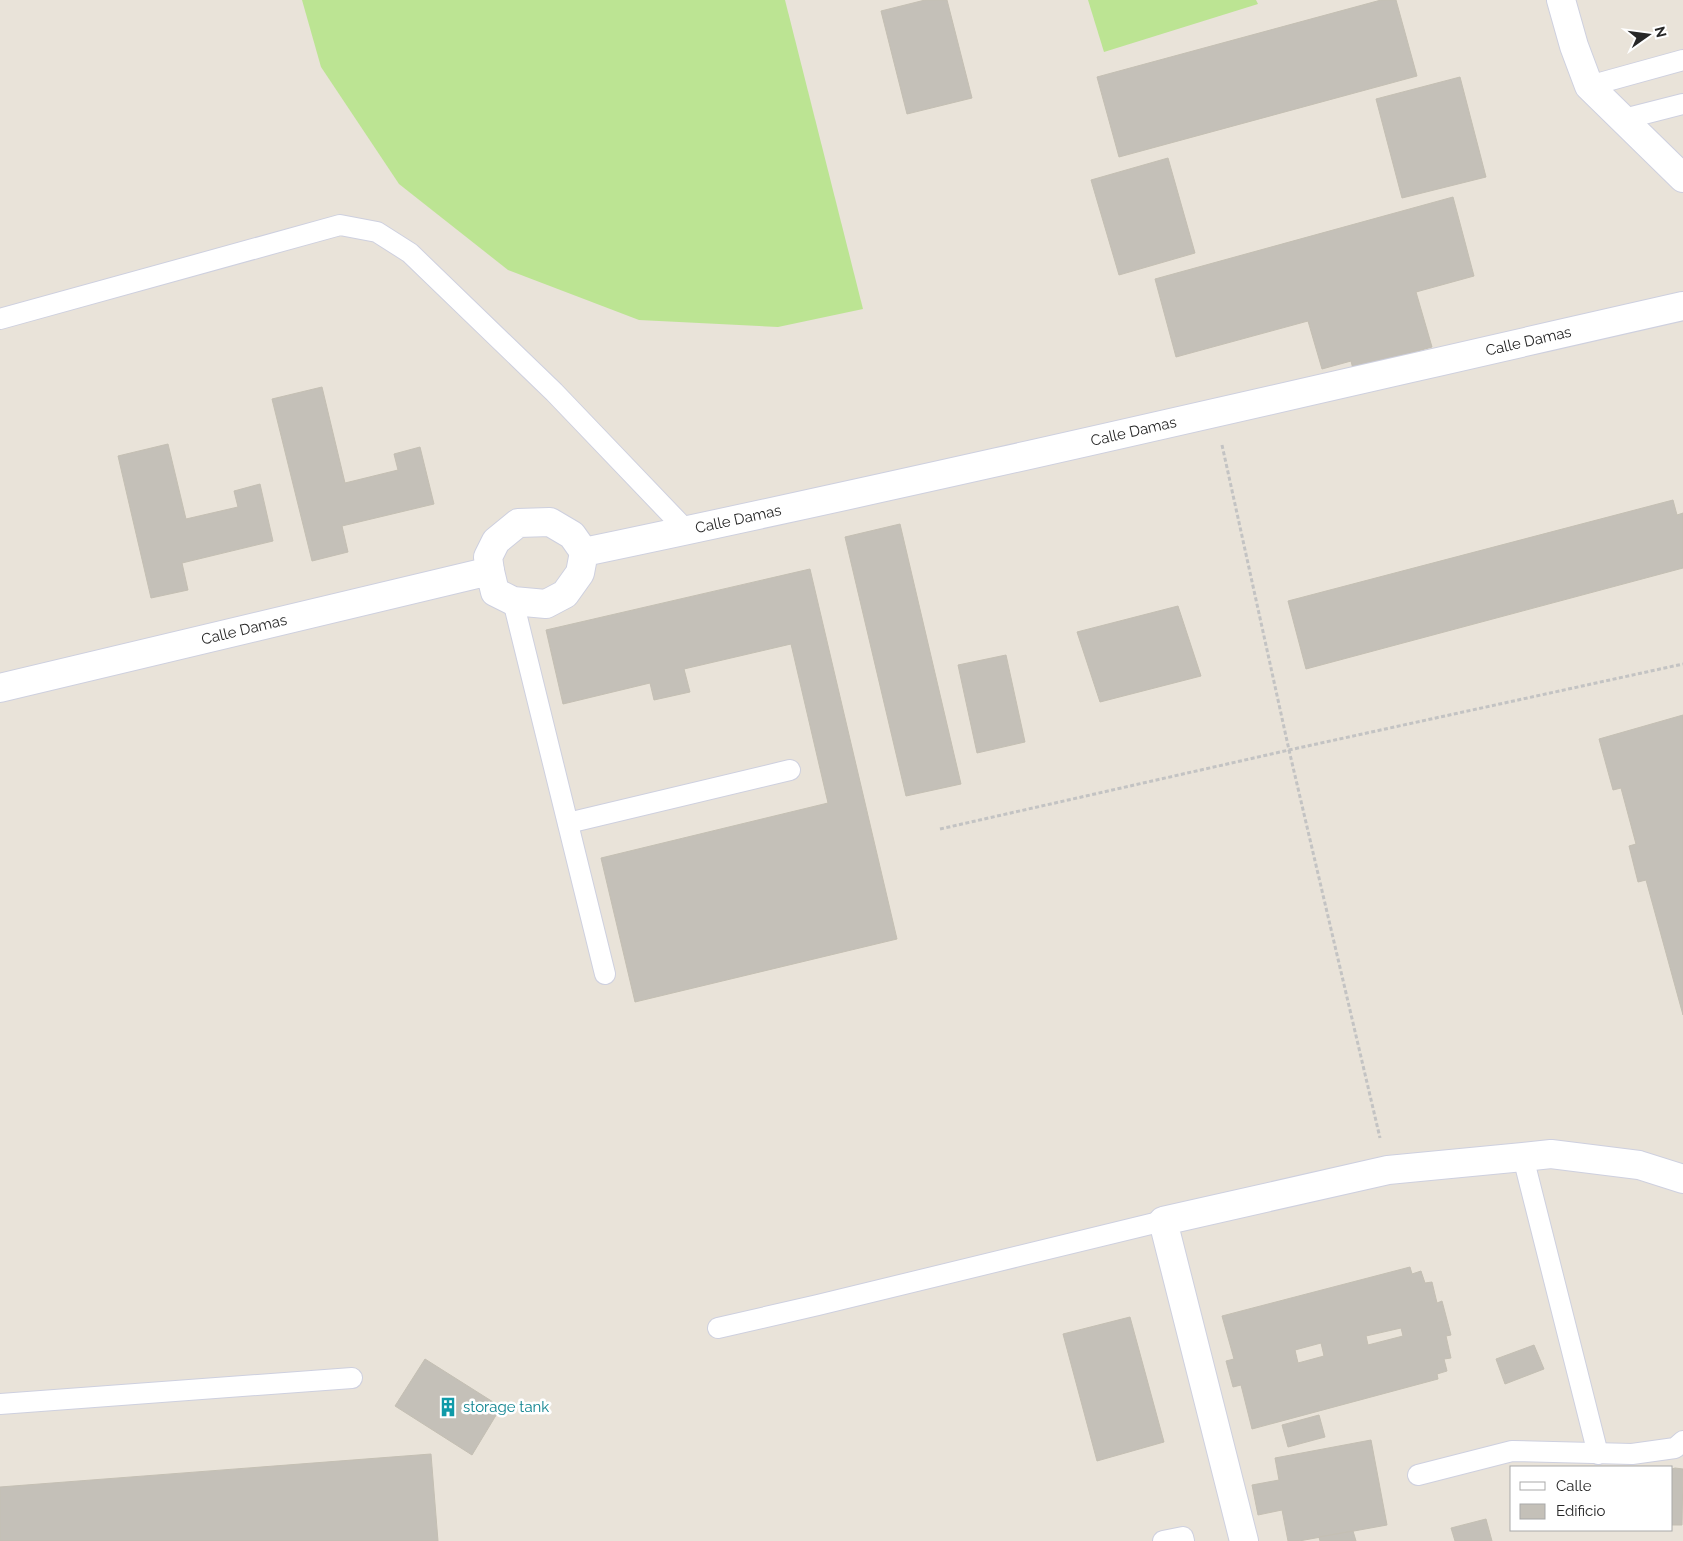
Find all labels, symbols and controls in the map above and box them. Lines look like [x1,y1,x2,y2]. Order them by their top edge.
north arrow [1623,10,1673,60]
text: N [1652,25,1670,39]
street label: Calle Damas [1484,323,1573,360]
street label: Calle Damas [1089,413,1178,450]
street label: Calle Damas [694,501,783,537]
street label: Calle Damas [200,611,289,649]
building icon: storage tank [437,1396,459,1418]
place label: storage tank [463,1398,549,1416]
legend [1510,1466,1673,1531]
text: Calle [1556,1477,1592,1495]
text: Edificio [1556,1502,1606,1520]

